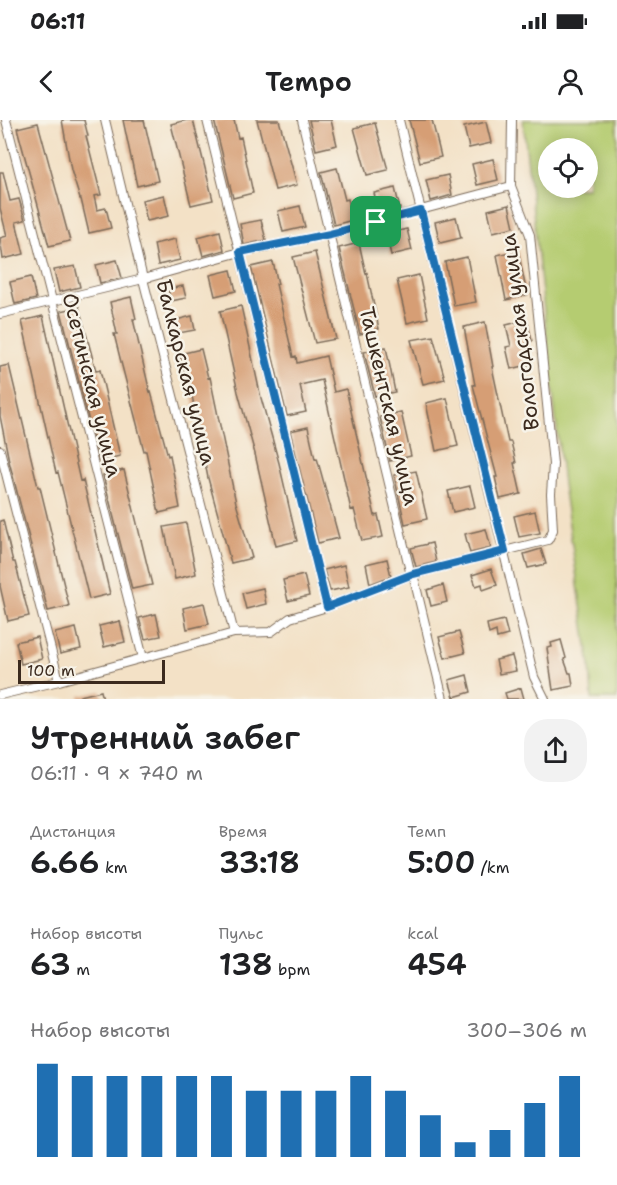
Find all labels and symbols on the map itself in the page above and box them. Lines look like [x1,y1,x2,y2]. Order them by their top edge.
pin [350,196,401,247]
street label: Вологодская улица [494,232,546,432]
street label: Балкарская улица [149,276,223,468]
street label: Осетинская улица [56,290,128,480]
street label: Ташкентская улица [353,304,425,508]
scale bar [18,657,165,684]

